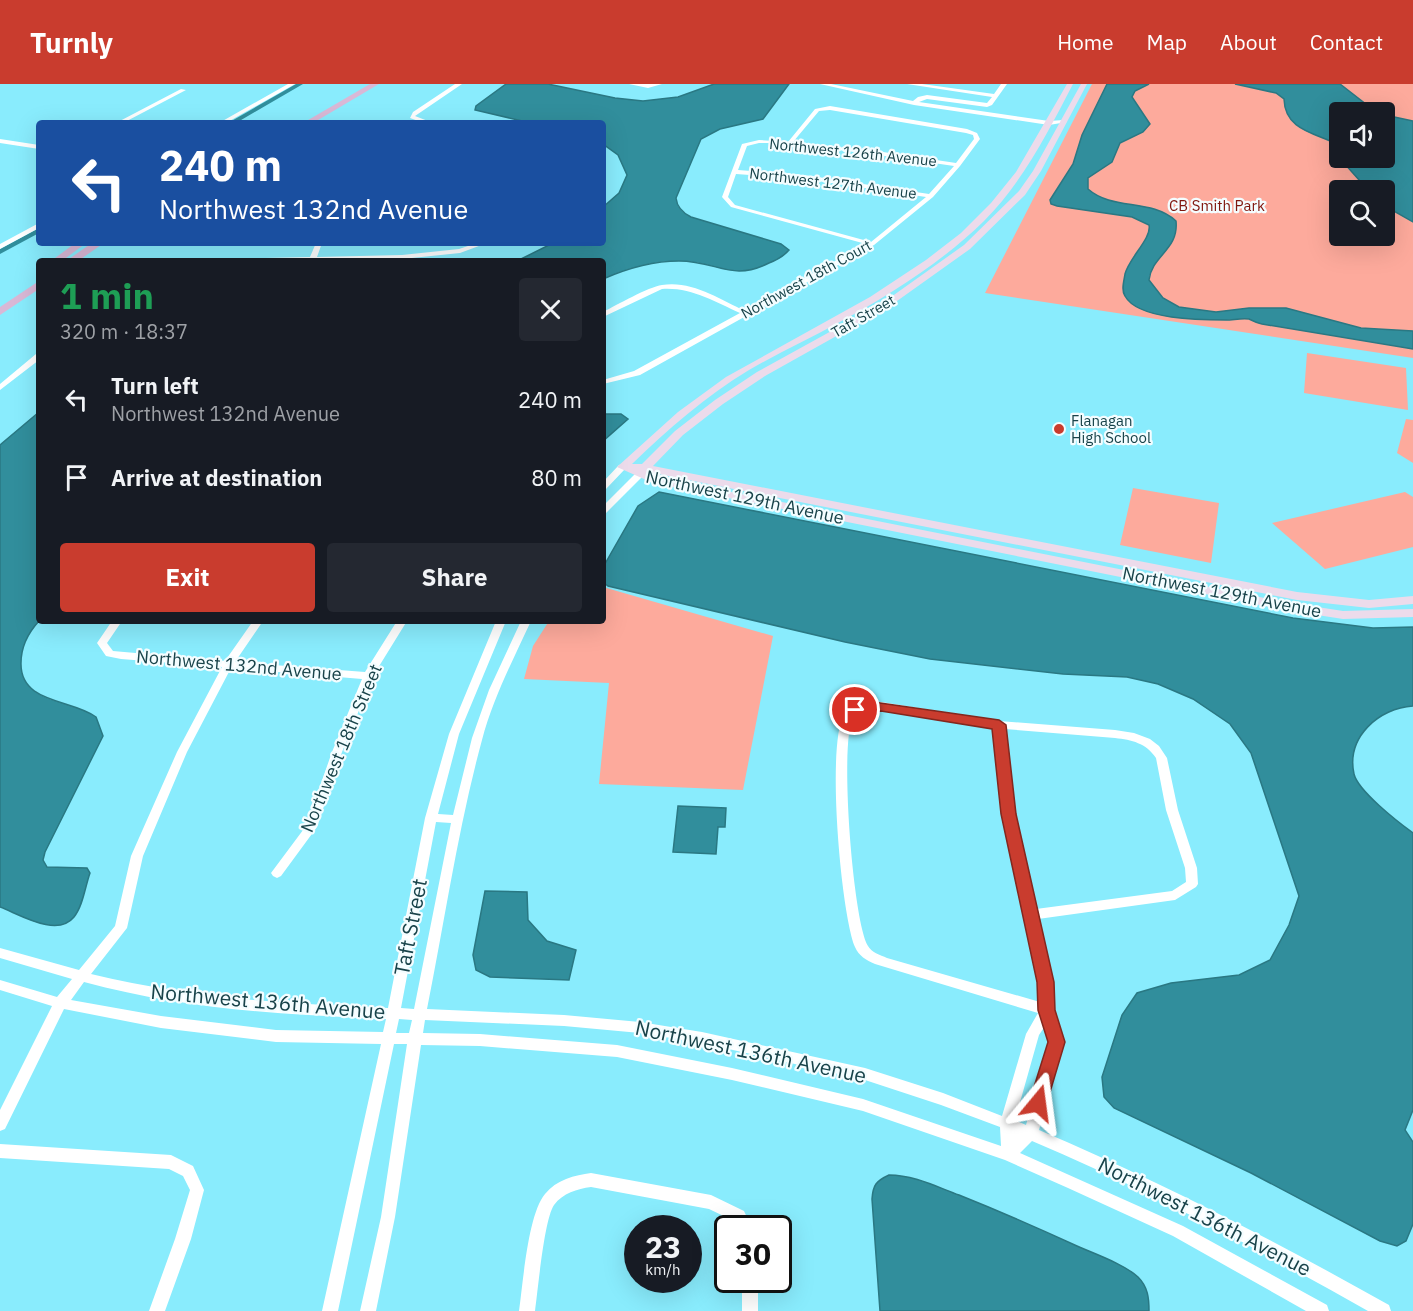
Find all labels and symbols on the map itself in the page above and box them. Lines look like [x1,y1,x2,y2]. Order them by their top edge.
street label: Northwest 126th Avenue [768,134,938,170]
street label: Northwest 127th Avenue [748,163,918,203]
park label: CB Smith Park [1169,196,1265,215]
street label: Northwest 18th Court [737,235,875,323]
street label: Taft Street [828,290,898,342]
place label: Flanagan High School [1071,411,1151,447]
marker: Flanagan High School [1052,422,1066,436]
street label: Northwest 129th Avenue [644,465,846,529]
street label: Northwest 129th Avenue [1121,561,1323,623]
street label: Northwest 132nd Avenue [135,645,343,685]
street label: Northwest 18th Street [295,660,387,836]
pin [829,684,880,735]
street label: Taft Street [387,876,433,978]
street label: Northwest 136th Avenue [149,977,387,1025]
street label: Northwest 136th Avenue [633,1013,869,1089]
position arrow [1006,1071,1070,1135]
street label: Northwest 136th Avenue [1094,1150,1316,1282]
speed limit sign: 30 [714,1215,792,1293]

